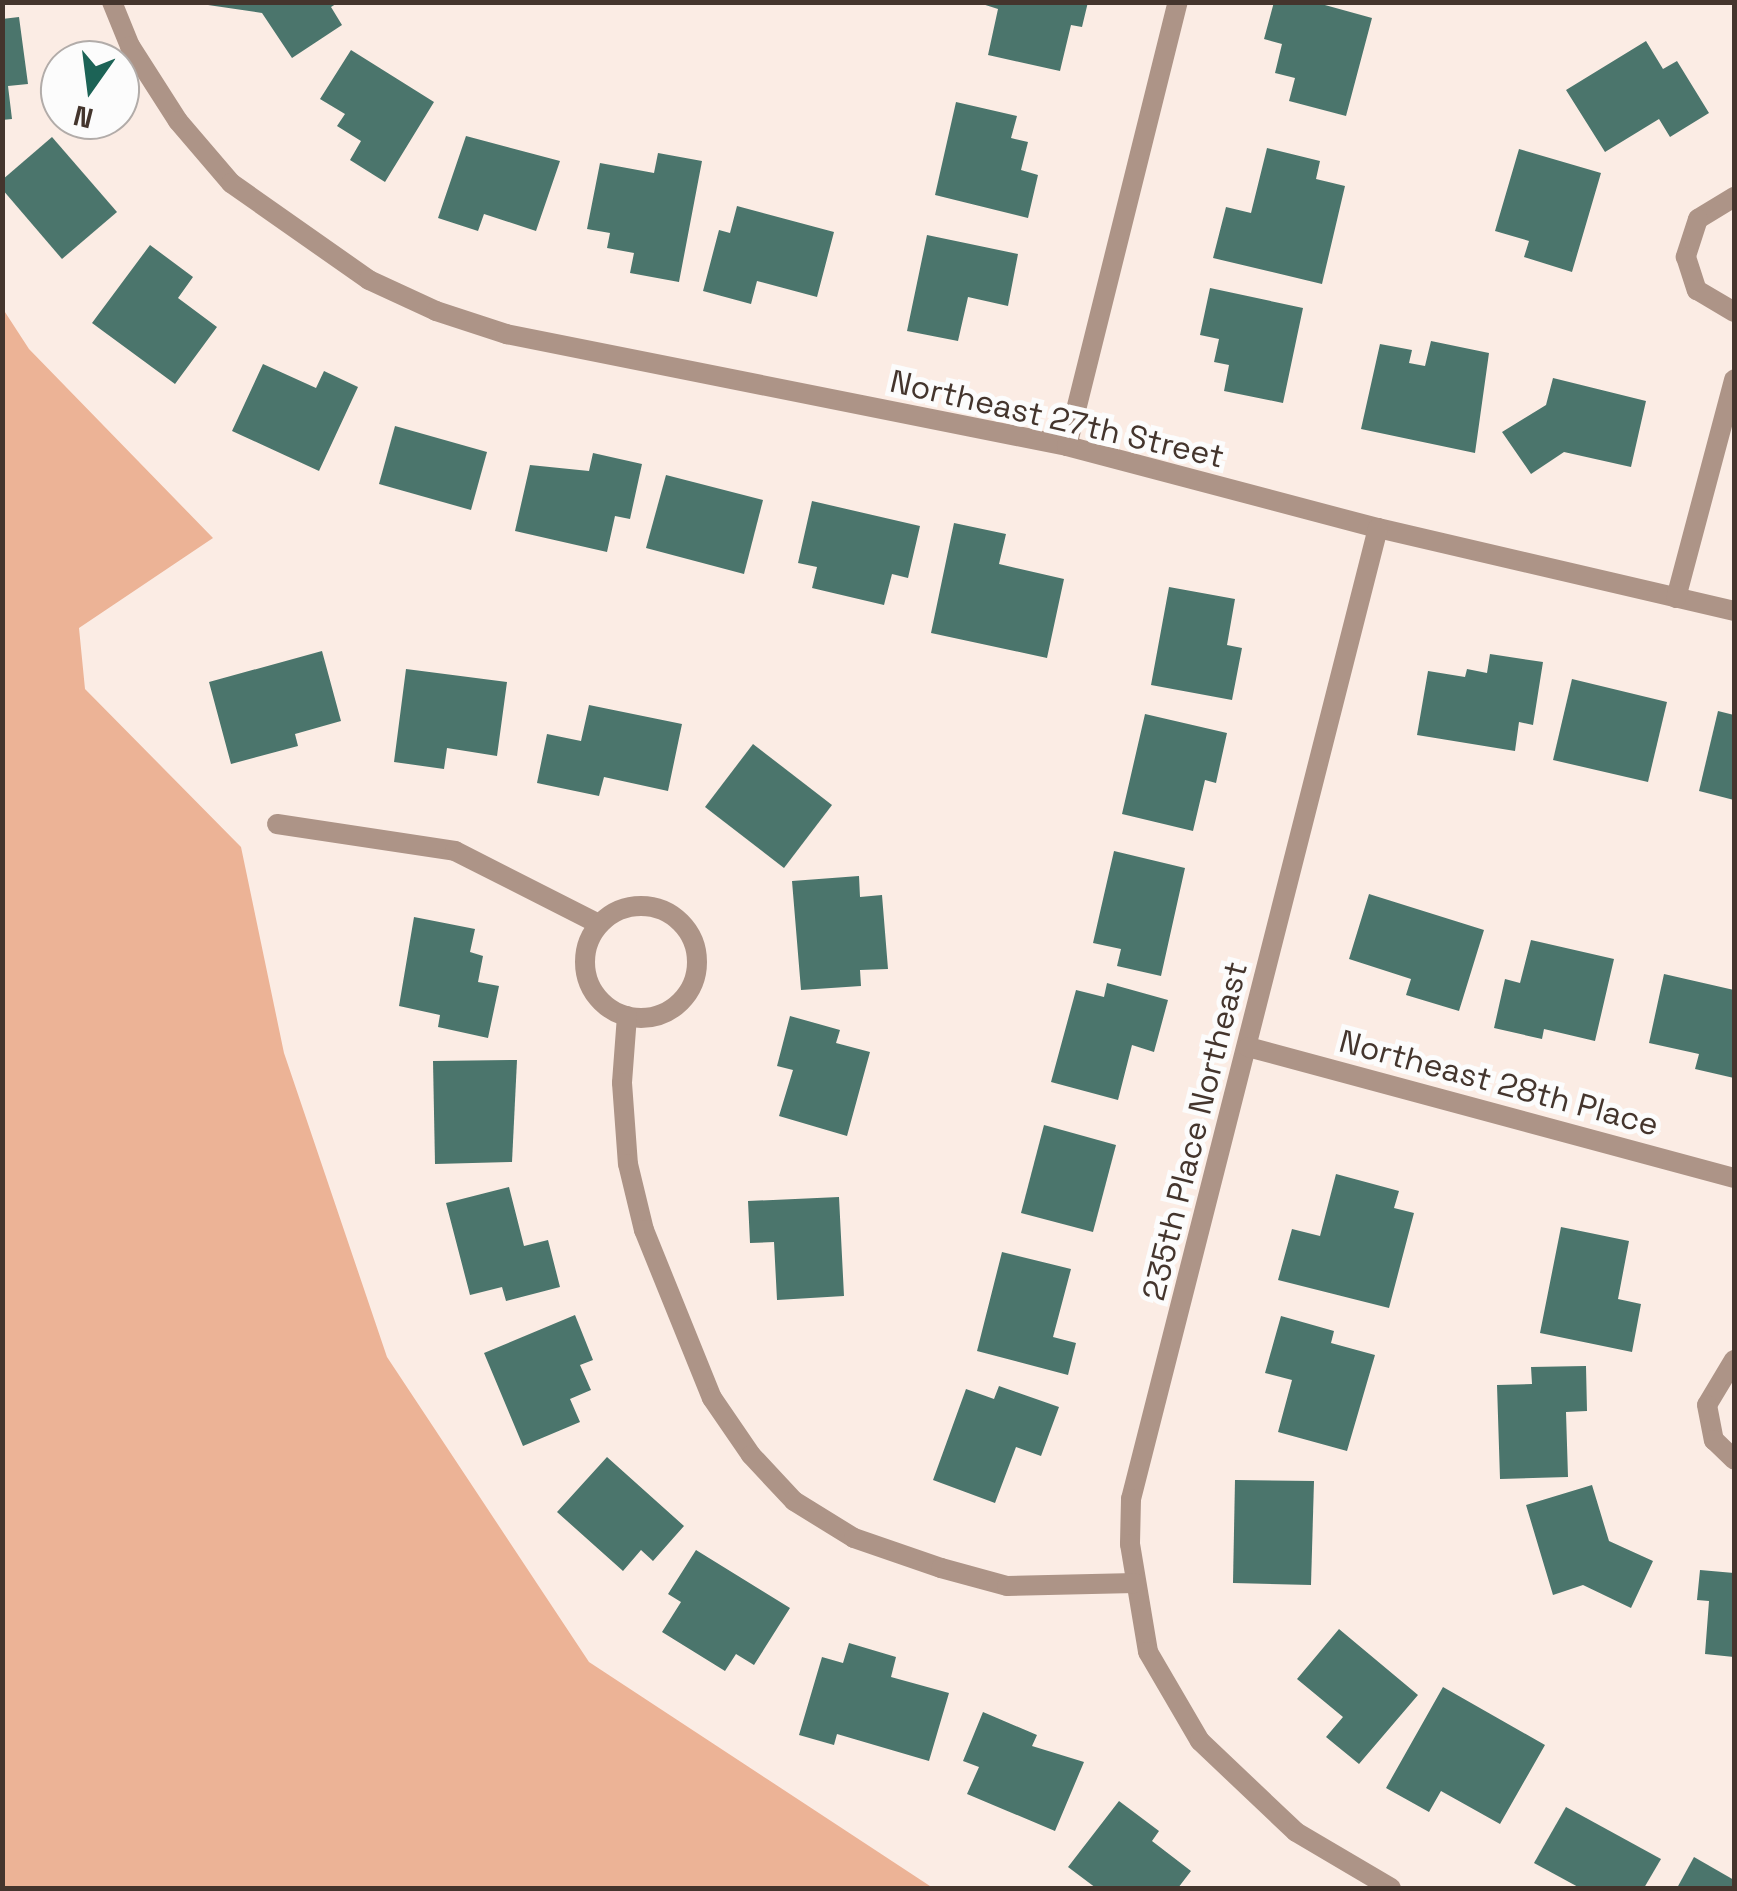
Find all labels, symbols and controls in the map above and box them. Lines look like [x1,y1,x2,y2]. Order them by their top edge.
north arrow [40,40,140,140]
text: N [70,97,97,137]
street label: Northeast 27th Street [886,362,1228,476]
street label: 235th Place Northeast [1134,958,1256,1304]
street label: Northeast 28th Place [1335,1022,1663,1144]

